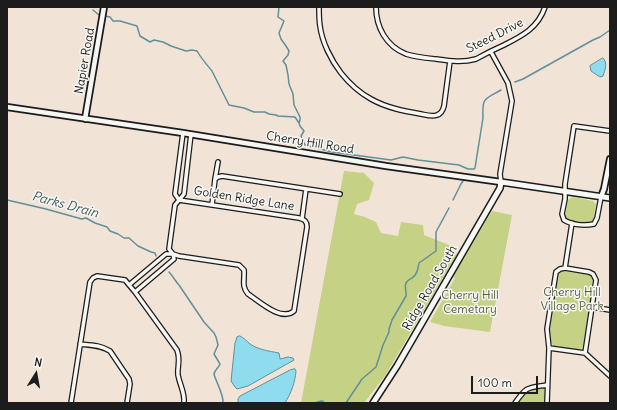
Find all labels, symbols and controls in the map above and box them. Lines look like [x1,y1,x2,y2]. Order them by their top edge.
street label: Steed Drive [464,16,526,56]
street label: Napier Road [72,27,98,95]
street label: Cherry Hill Road [265,129,355,157]
street label: Golden Ridge Lane [193,184,295,214]
water label: Parks Drain [30,189,100,221]
street label: Ridge Road South [400,243,460,333]
park label: Cherry Hill Village Park [540,286,604,314]
park label: Cherry Hill Cemetary [441,289,499,317]
north arrow [16,354,56,394]
text: N [33,355,43,370]
scale bar [473,368,540,394]
text: 100 m [478,375,512,390]

